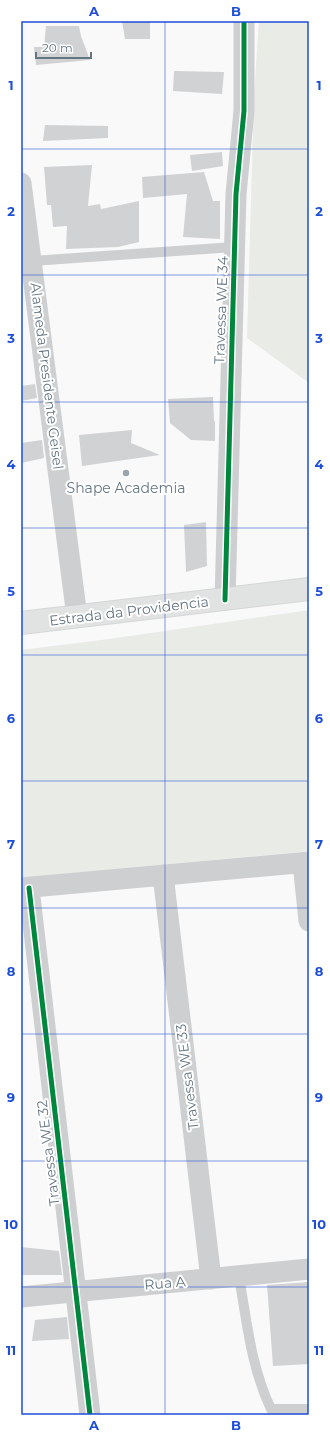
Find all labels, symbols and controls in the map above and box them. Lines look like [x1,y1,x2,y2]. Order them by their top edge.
text: A [88,3,100,19]
text: B [231,3,241,19]
scale bar [36,34,91,60]
text: 20 m [42,40,73,55]
text: 1 [8,77,14,93]
text: 1 [316,77,322,93]
text: 2 [7,203,15,219]
text: 2 [315,203,323,219]
street label: Travessa WE 34 [210,255,232,364]
street label: Alameda Presidente Geisel [27,282,67,470]
text: 3 [6,330,15,346]
text: 3 [314,330,323,346]
text: 4 [7,456,16,472]
text: 4 [315,456,324,472]
marker: Shape Academia [121,468,131,478]
place label: Shape Academia [67,479,185,497]
text: 5 [7,583,15,599]
text: 5 [315,583,323,599]
street label: Estrada da Providencia [48,592,210,630]
text: 6 [7,710,16,726]
text: 6 [315,710,324,726]
text: 7 [7,836,15,852]
text: 7 [315,836,323,852]
text: 8 [7,963,16,979]
text: 8 [315,963,324,979]
street label: Travessa WE 33 [172,1023,202,1131]
text: 9 [7,1089,15,1105]
text: 9 [315,1089,323,1105]
street label: Travessa WE 32 [33,1099,63,1207]
text: 10 [4,1216,18,1232]
text: 10 [312,1216,326,1232]
street label: Rua A [144,1272,187,1294]
text: 11 [6,1342,16,1358]
text: 11 [314,1342,324,1358]
text: A [88,1417,100,1433]
text: B [231,1417,241,1433]

